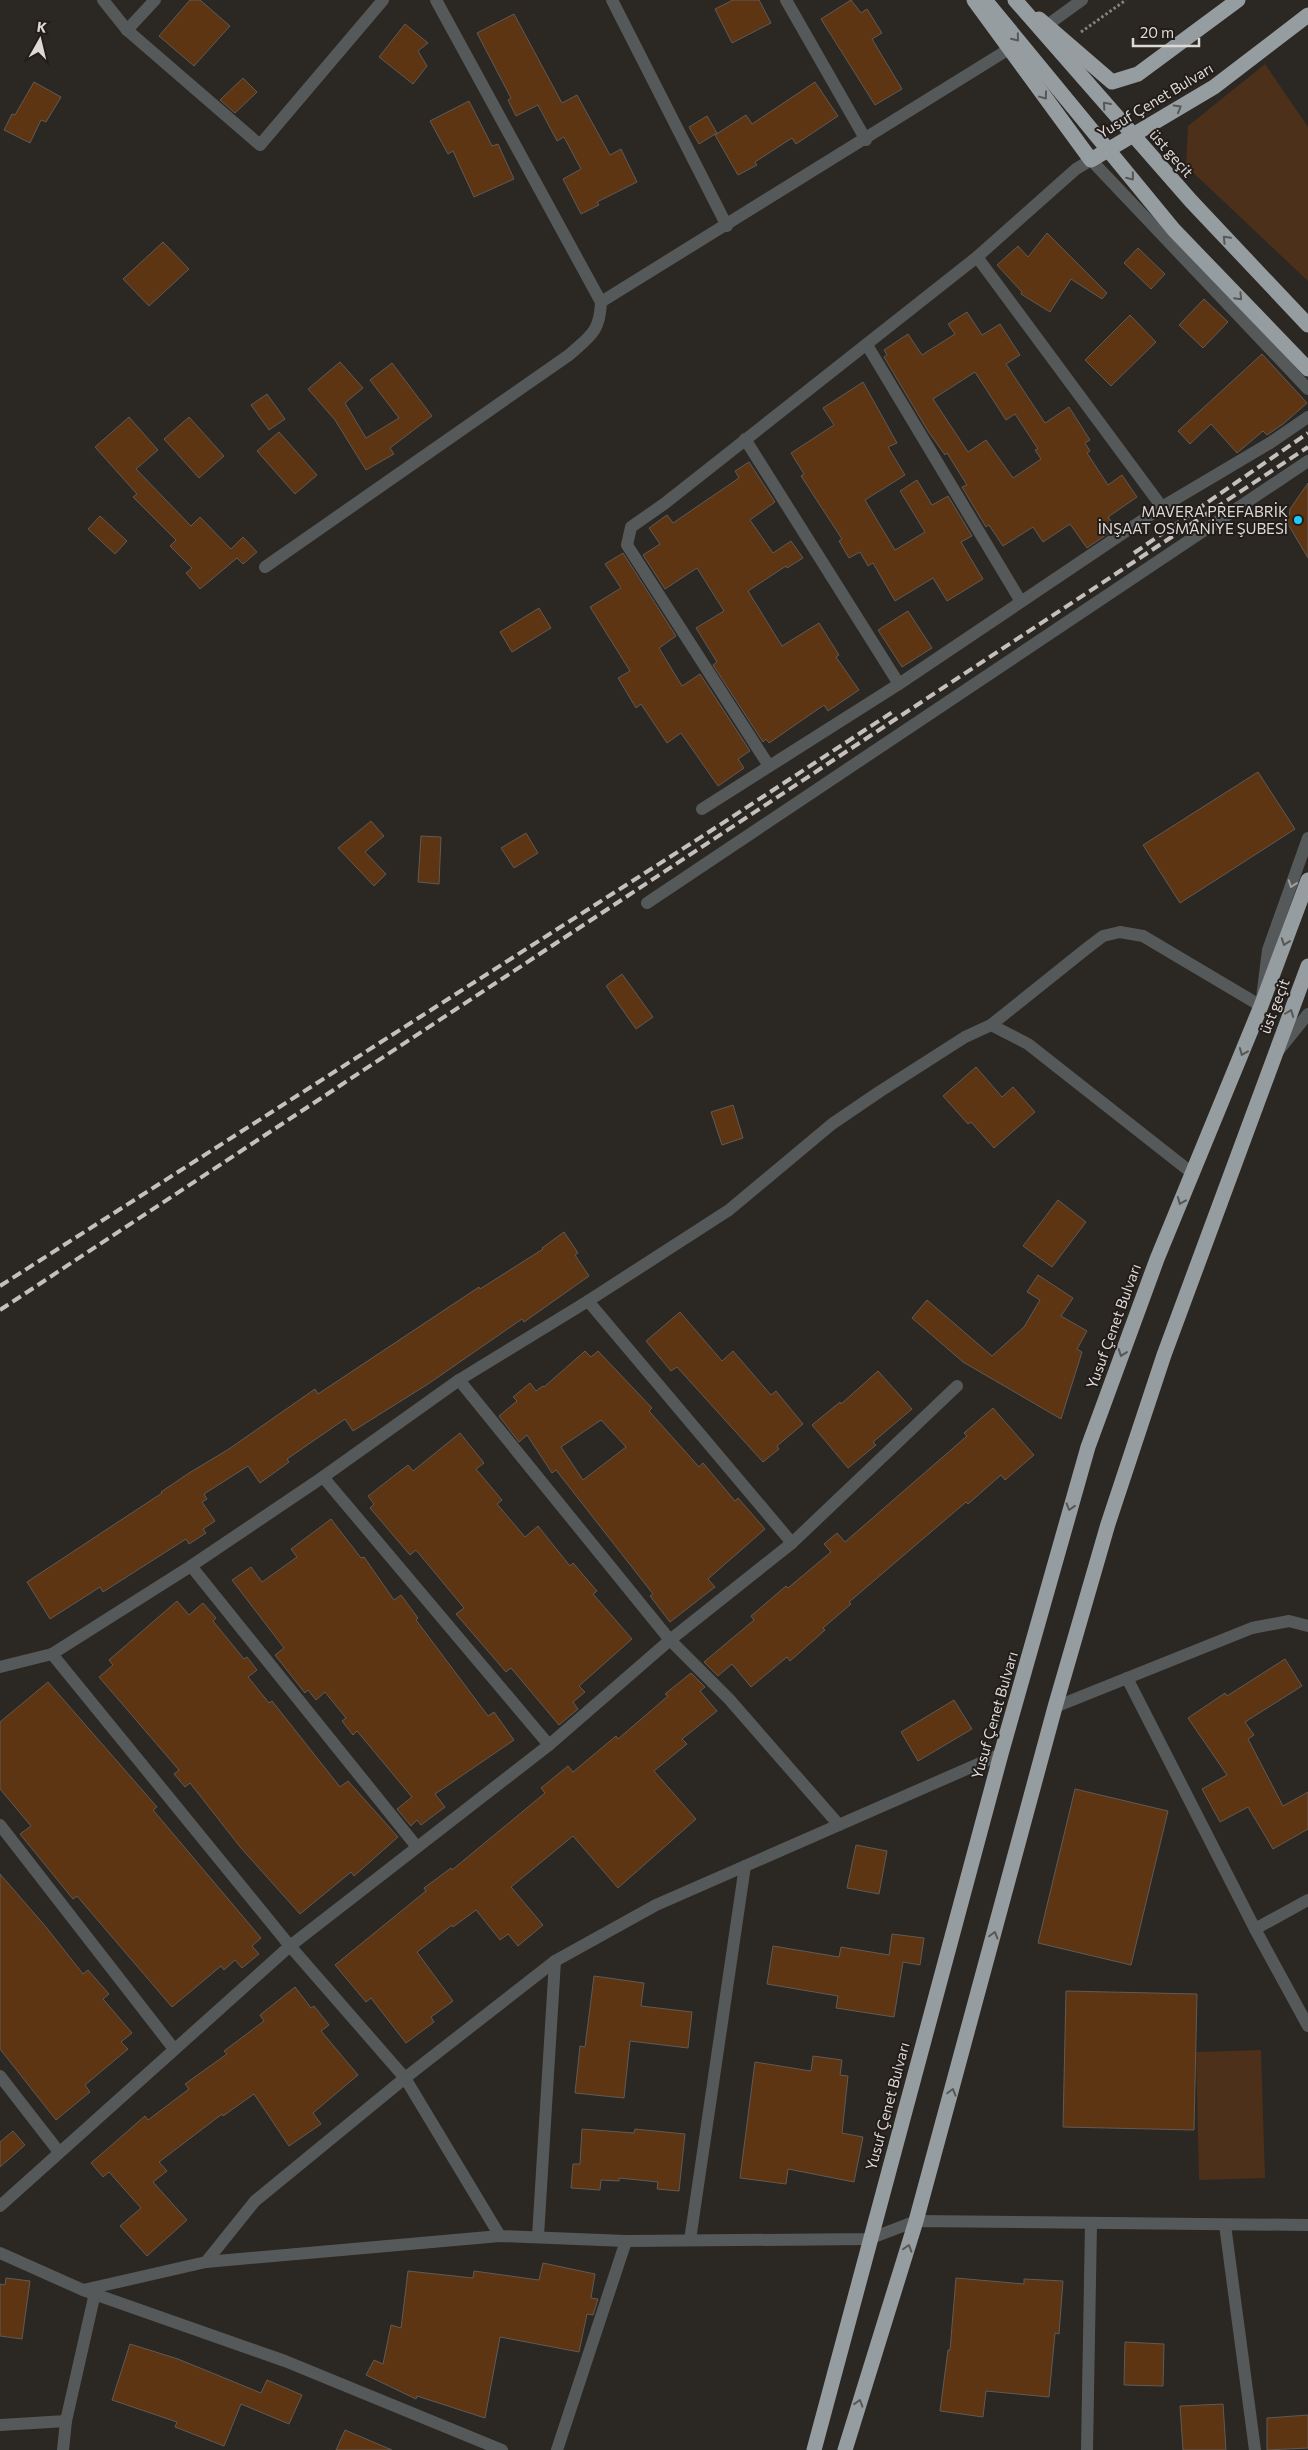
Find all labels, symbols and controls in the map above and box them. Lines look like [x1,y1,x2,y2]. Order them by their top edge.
north arrow [15,15,65,65]
scale bar [1133,15,1199,47]
text: K [36,18,48,36]
text: 20 m [1140,23,1174,41]
one-way arrow [1011,32,1020,41]
street label: Yusuf Çenet Bulvarı [1094,58,1216,142]
one-way arrow [1038,90,1046,99]
one-way arrow [1103,101,1112,110]
one-way arrow [1173,105,1182,115]
street label: üst geçit [1146,125,1198,181]
one-way arrow [1125,171,1134,180]
one-way arrow [1223,235,1232,244]
one-way arrow [1233,292,1242,301]
place label: MAVERA PREFABRİK İNŞAAT OSMANİYE ŞUBESİ [1098,502,1288,537]
marker: MAVERA PREFABRİK İNŞAAT OSMANİYE ŞUBESİ [1292,514,1304,526]
one-way arrow [1288,879,1298,887]
one-way arrow [1281,937,1291,946]
street label: üst geçit [1255,976,1293,1036]
one-way arrow [1284,1009,1294,1018]
one-way arrow [1239,1047,1249,1055]
one-way arrow [1176,1197,1186,1205]
street label: Yusuf Çenet Bulvarı [1082,1261,1144,1391]
one-way arrow [1118,1348,1128,1357]
one-way arrow [1066,1502,1076,1511]
street label: Yusuf Çenet Bulvarı [967,1649,1021,1781]
one-way arrow [988,1931,999,1940]
street label: Yusuf Çenet Bulvarı [861,2040,913,2172]
one-way arrow [946,2088,957,2097]
one-way arrow [902,2245,912,2253]
one-way arrow [853,2400,863,2408]

